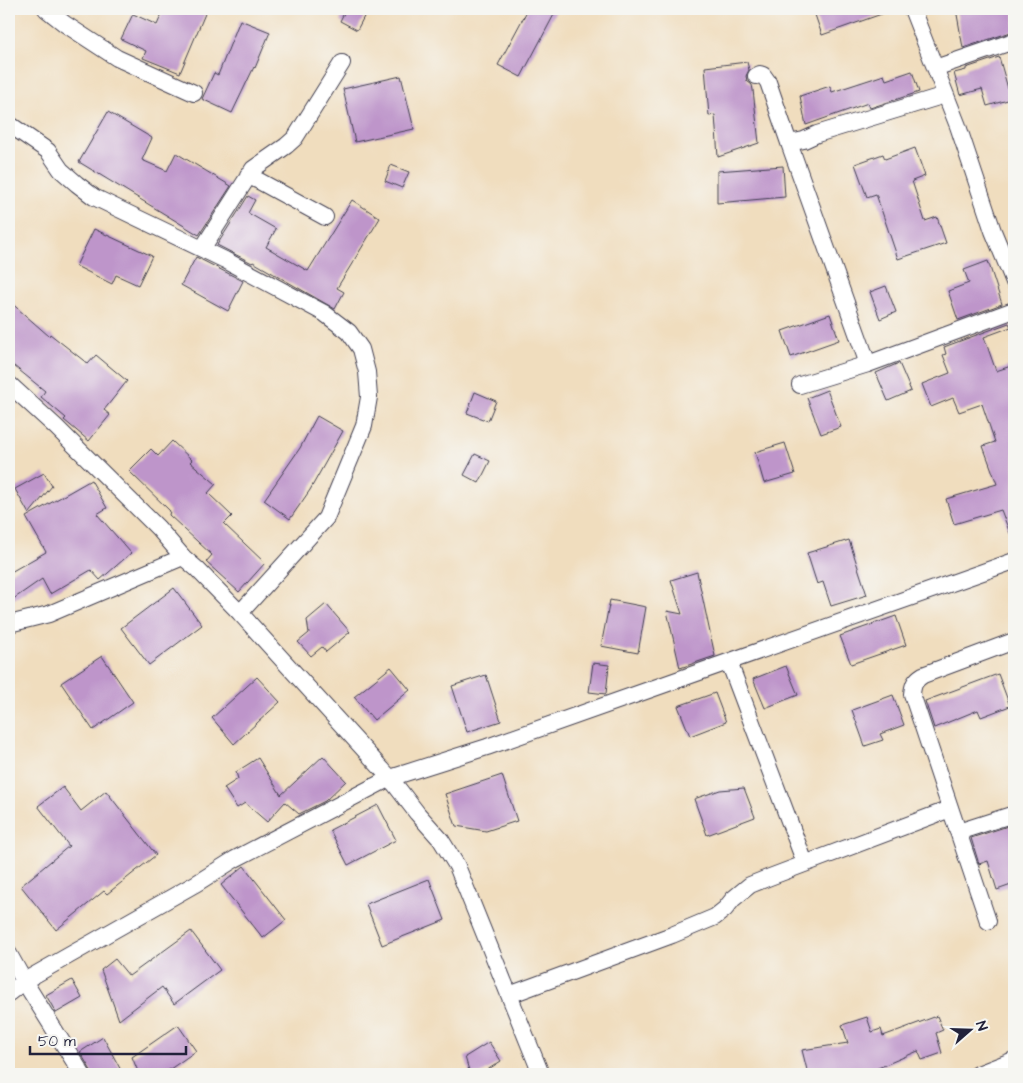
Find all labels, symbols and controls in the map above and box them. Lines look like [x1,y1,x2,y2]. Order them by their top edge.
north arrow [946,1006,996,1056]
text: N [970,1018,992,1034]
scale bar [30,1023,186,1055]
text: 50 m [38,1031,76,1052]

